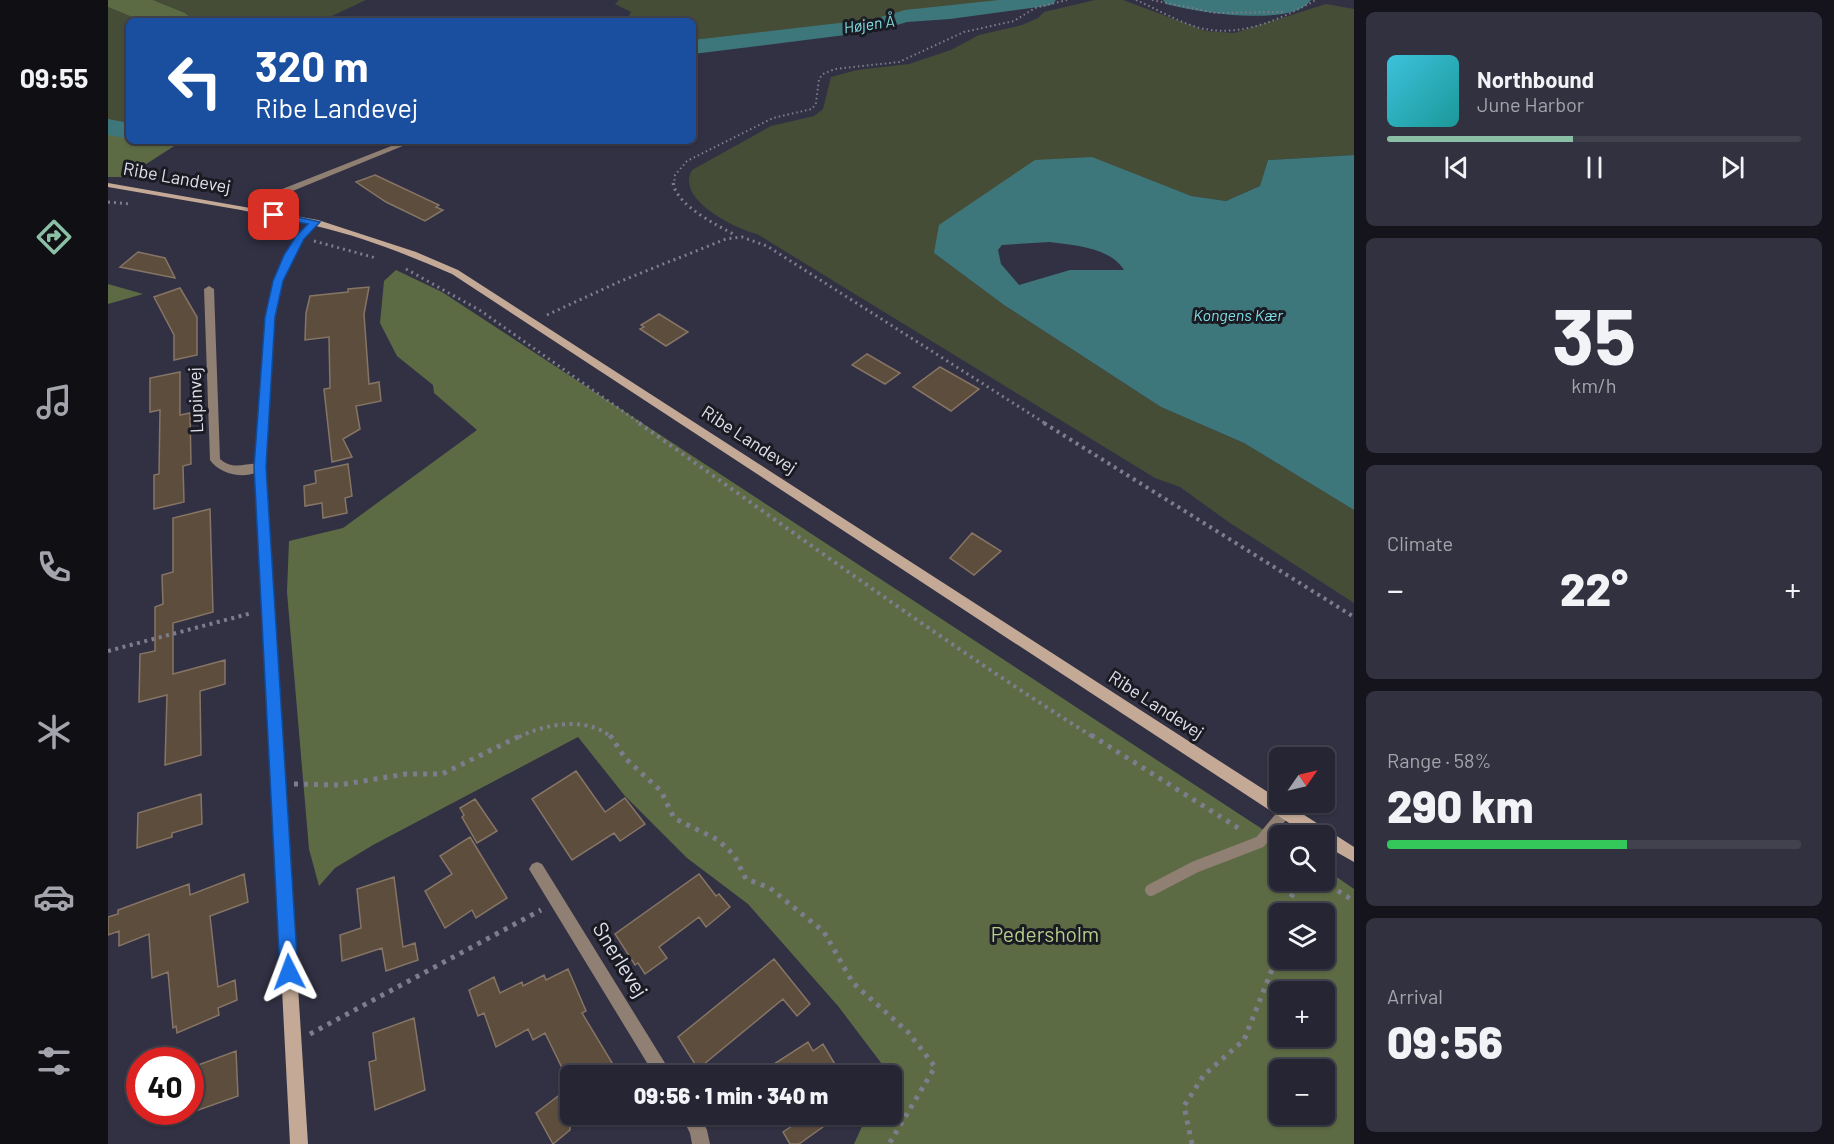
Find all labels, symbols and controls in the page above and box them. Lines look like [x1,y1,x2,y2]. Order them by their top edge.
water label: Højen Å [842,11,896,36]
text: 320 m [255,40,369,90]
icon: left [156,42,234,120]
text: 09:55 [20,61,88,93]
text: Northbound [1477,66,1594,92]
text: Ribe Landevej [255,91,418,123]
text: June Harbor [1477,92,1584,116]
icon: previous [1440,151,1473,184]
icon: pause [1578,151,1611,184]
icon: next [1716,151,1749,184]
street label: Ribe Landevej [122,157,233,197]
pin [248,189,299,240]
icon: arrive [257,198,290,231]
icon: directions [33,216,75,258]
text: 35 [1552,287,1636,381]
water label: Kongens Kær [1193,305,1284,324]
street label: Lupinvej [183,367,207,433]
text: km/h [1571,373,1617,397]
icon: music [33,381,75,423]
street label: Ribe Landevej [698,400,801,478]
text: Climate [1387,531,1453,555]
icon: phone [33,546,75,588]
text: 22° [1560,561,1628,615]
text: − [1387,569,1404,609]
text: + [1784,569,1801,609]
street label: Ribe Landevej [1105,665,1208,743]
icon: climate [33,711,75,753]
north arrow [1269,747,1335,813]
map controls [1269,747,1335,1125]
text: Range · 58% [1387,748,1491,772]
text: 290 km [1387,778,1534,832]
button: search [1269,825,1335,891]
icon: car [33,876,75,918]
button: layers [1269,903,1335,969]
street label: Snerlevej [588,917,654,1001]
park label: Pedersholm [991,921,1099,946]
position arrow [257,940,321,1004]
button: + [1269,981,1335,1047]
text: Arrival [1387,984,1443,1008]
text: 09:56 [1387,1014,1503,1068]
icon: filters [33,1040,75,1082]
speed limit sign: 40 [126,1047,204,1125]
button: − [1269,1059,1335,1125]
text: 09:56 · 1 min · 340 m [634,1082,828,1108]

